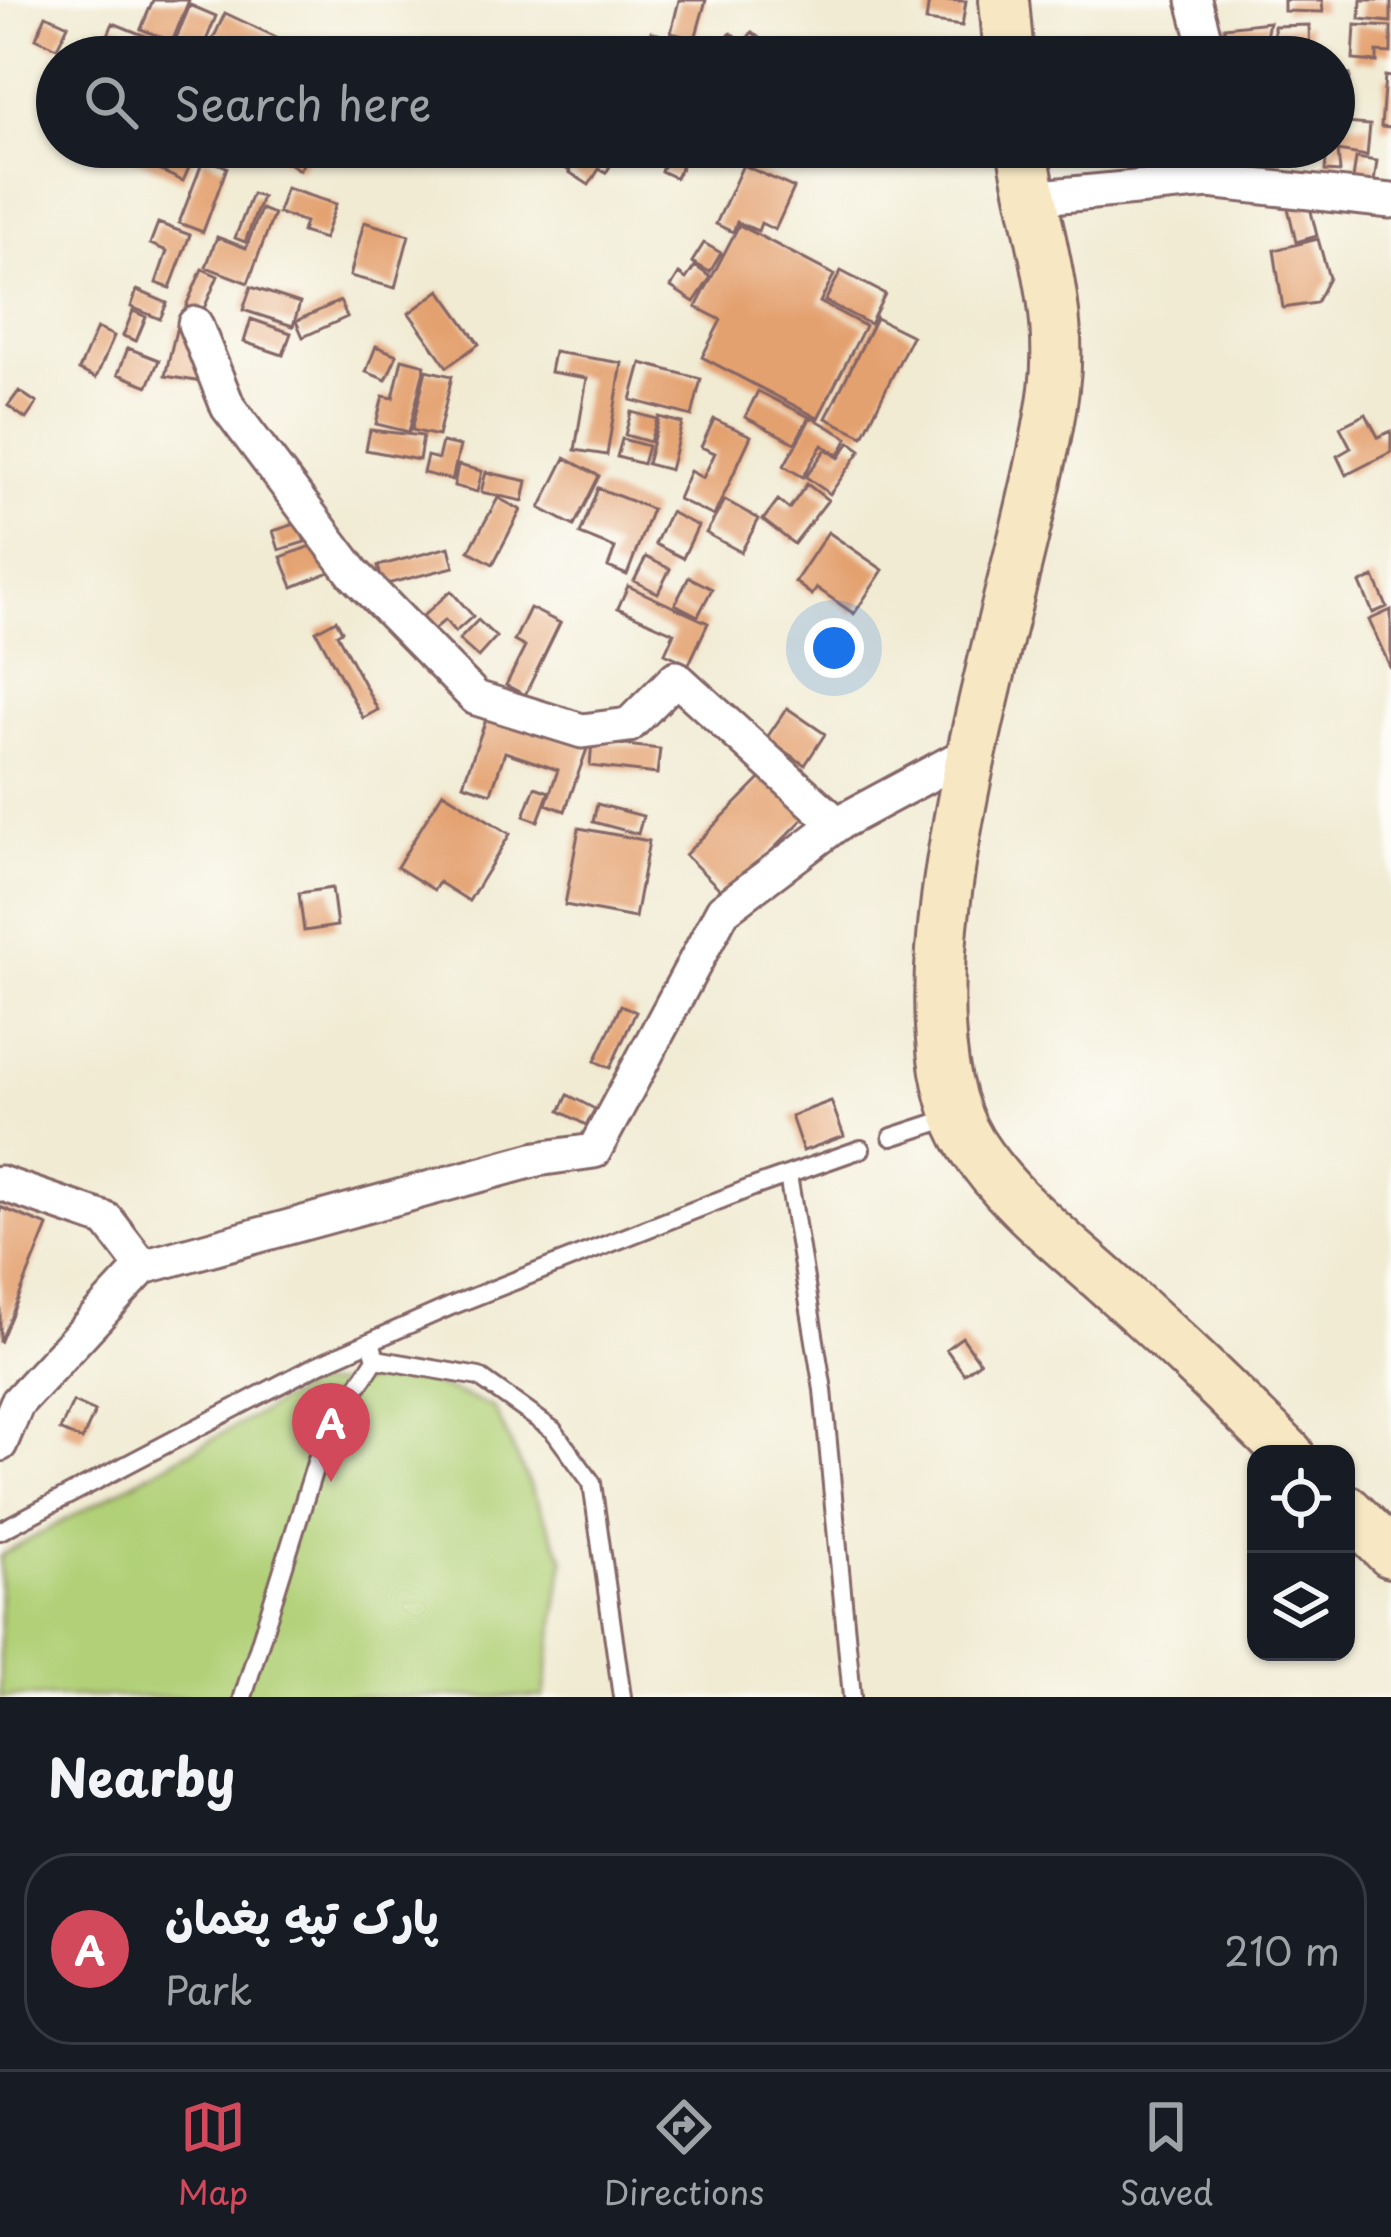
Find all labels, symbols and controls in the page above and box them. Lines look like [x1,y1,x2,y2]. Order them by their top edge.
search box [36,36,1355,168]
text: Search here [174,68,431,136]
icon: search [78,69,144,135]
your location [804,618,864,678]
pin: A [292,1383,370,1482]
map controls [1247,1445,1355,1661]
button: locate [1247,1445,1355,1553]
button: layers [1247,1553,1355,1661]
text: Nearby [48,1737,235,1814]
text: پارک تپهِ پغمان [165,1881,439,1949]
text: A [75,1920,105,1979]
text: 210 m [1224,1920,1340,1979]
text: Park [165,1959,252,2018]
tab: Map [178,2094,248,2216]
tab: Directions [604,2094,764,2216]
tab: Saved [1120,2094,1213,2216]

